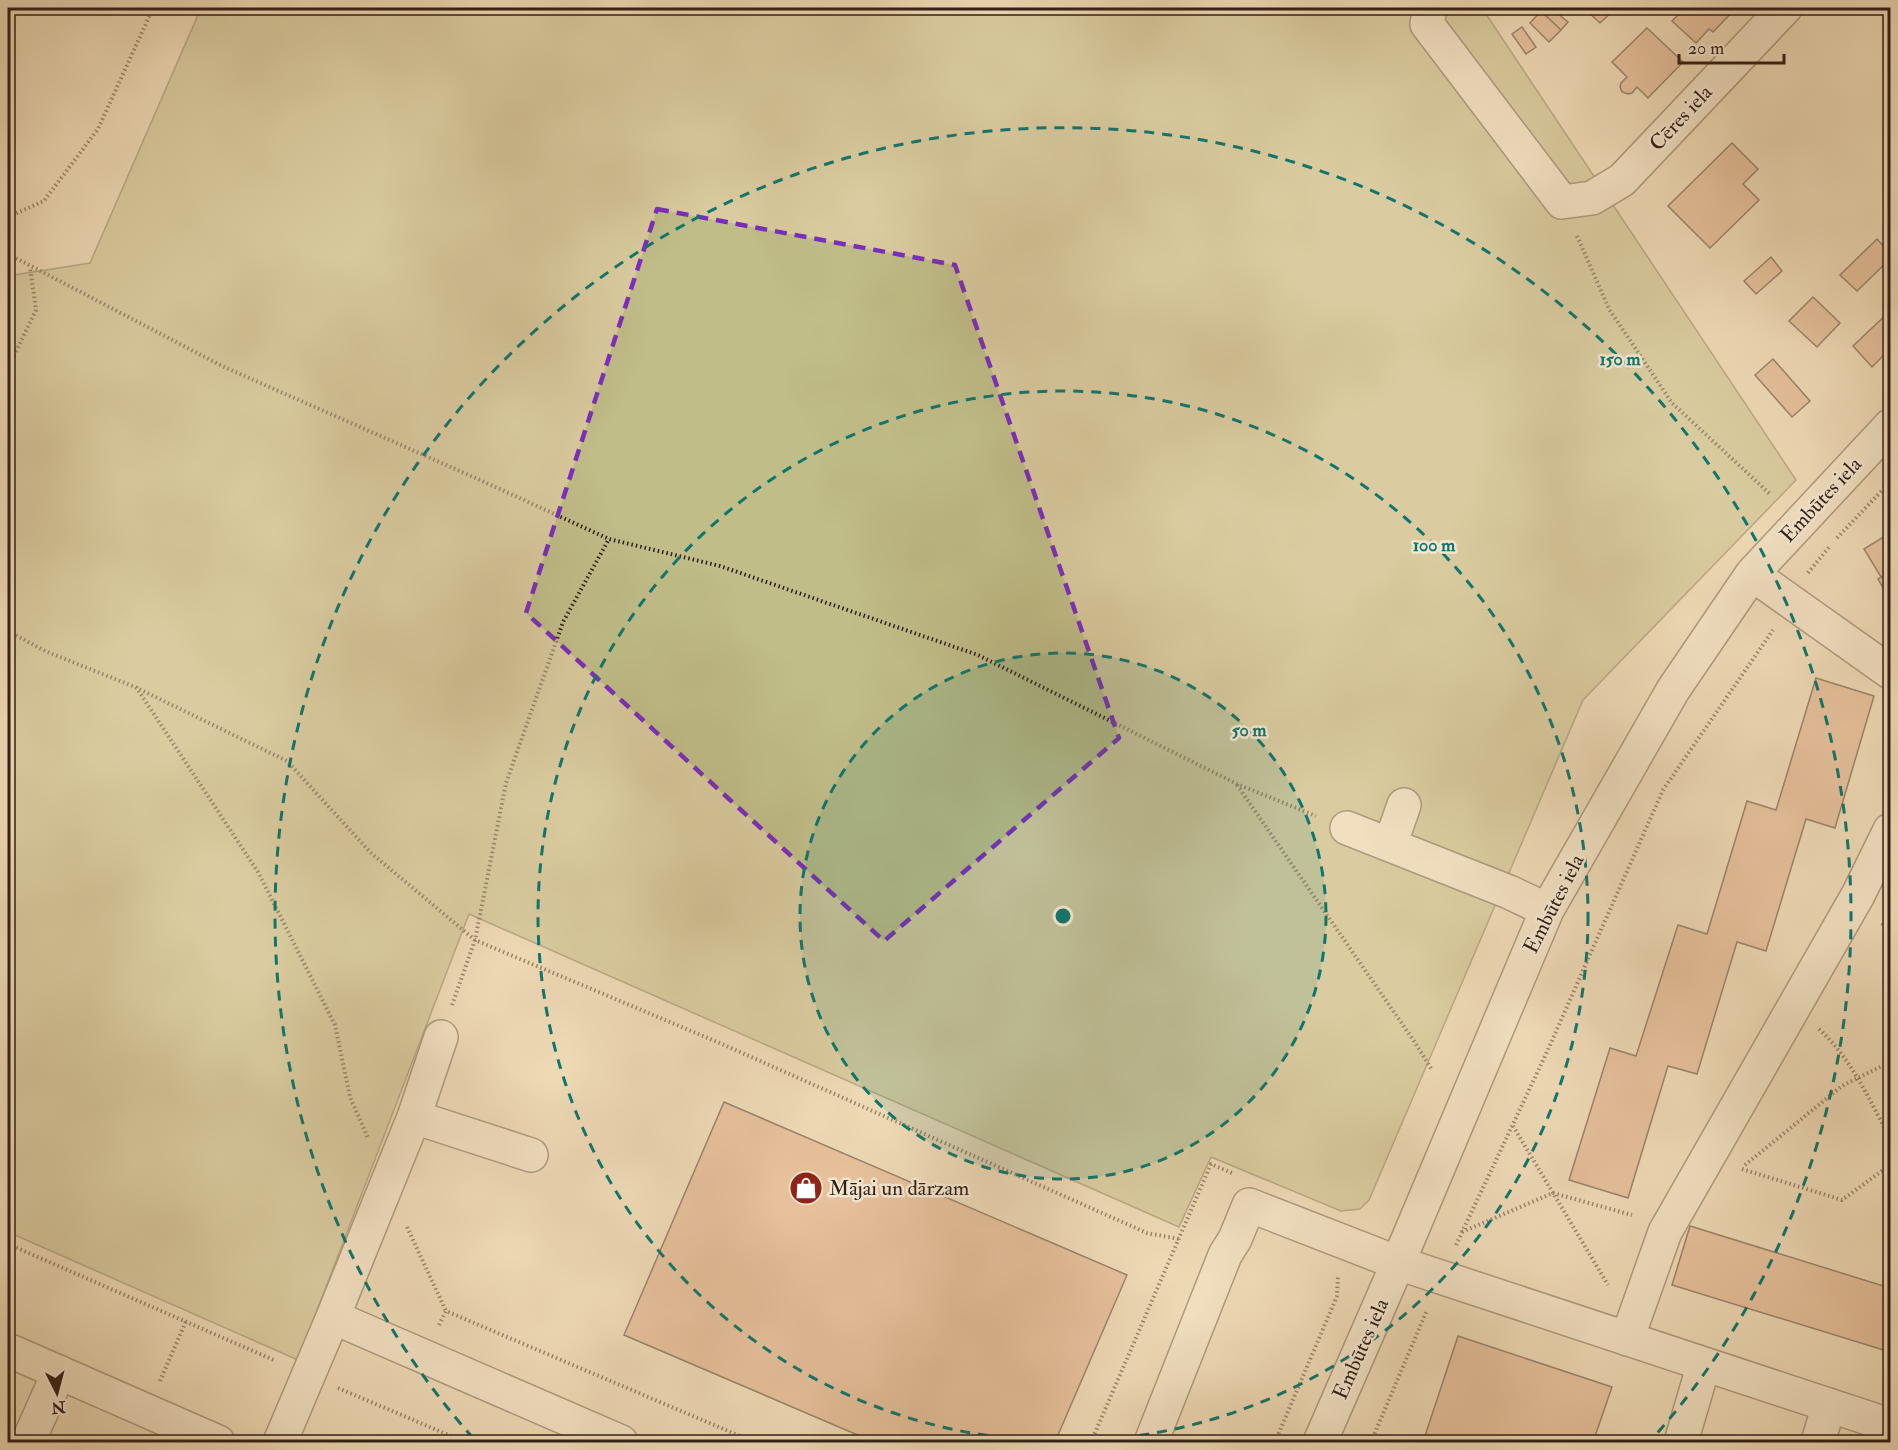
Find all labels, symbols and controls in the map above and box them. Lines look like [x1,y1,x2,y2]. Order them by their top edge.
scale bar [1679,27,1784,65]
text: 20 m [1688,37,1724,60]
street label: Cēres iela [1644,79,1719,157]
text: 150 m [1599,348,1642,371]
street label: Embūtes iela [1774,451,1868,549]
text: 100 m [1413,534,1456,557]
text: 50 m [1232,719,1267,742]
street label: Embūtes iela [1517,850,1591,958]
centre of rings [1053,906,1073,926]
shop icon: Mājai un dārzam [788,1170,824,1206]
place label: Mājai un dārzam [829,1175,969,1202]
street label: Embūtes iela [1327,1294,1395,1404]
north arrow [27,1363,87,1423]
text: N [50,1396,68,1418]

